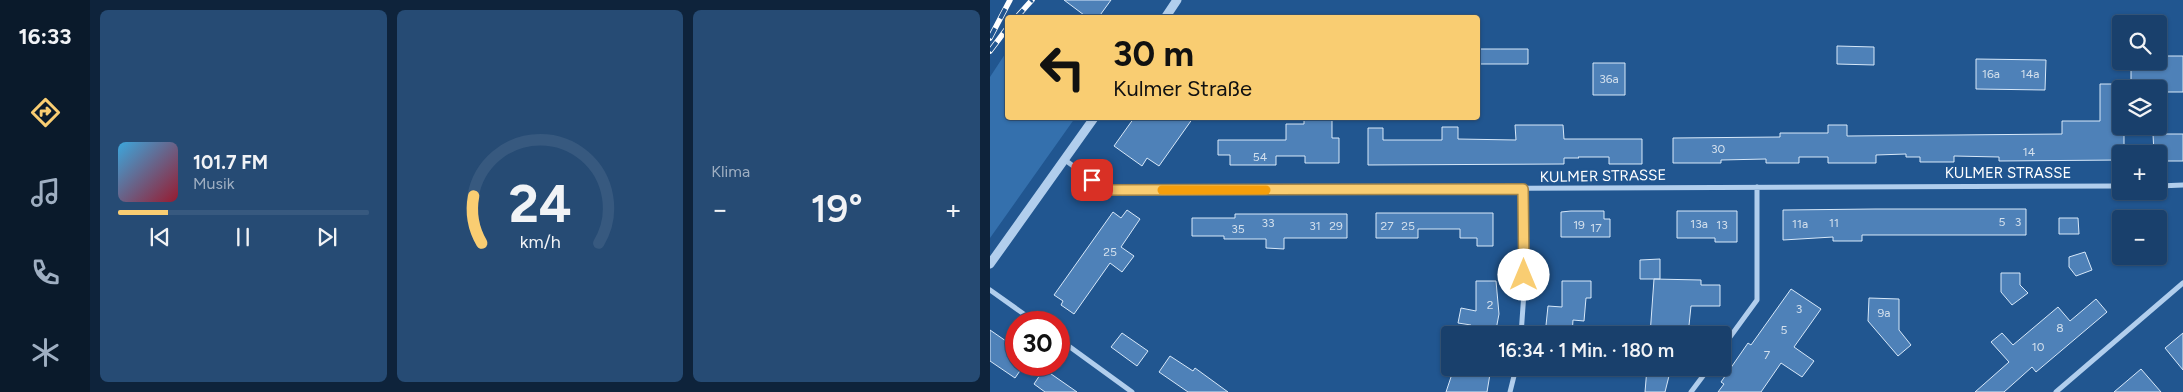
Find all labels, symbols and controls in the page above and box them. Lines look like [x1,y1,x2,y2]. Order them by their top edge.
map controls [2112,15,2167,265]
button: search [2112,15,2167,70]
text: 16:33 [18,23,72,50]
text: 30 m [1113,33,1194,75]
icon: left [1030,35,1095,100]
house number: 16a [1982,67,2000,81]
house number: 14a [2021,67,2039,81]
house number: 36a [1599,72,1619,86]
text: Kulmer Straße [1113,75,1252,102]
button: layers [2112,80,2167,135]
icon: directions [28,95,63,130]
house number: 30 [1711,142,1725,156]
house number: 14 [2023,145,2036,159]
button: + [2112,145,2167,200]
house number: 54 [1253,150,1268,164]
text: 101.7 FM [193,151,268,174]
pin [1071,159,1113,201]
text: Klima [711,162,750,181]
street label: KULMER STRASSE [1945,164,2071,182]
icon: arrive [1078,166,1106,194]
street label: KULMER STRASSE [1540,166,1666,186]
text: 24 [508,173,572,235]
text: Musik [193,174,234,193]
icon: music [28,175,63,210]
text: 19° [811,186,863,232]
text: − [711,192,729,226]
text: + [945,192,962,226]
button: − [2112,210,2167,265]
house number: 5 [1999,215,2006,229]
house number: 3 [2015,215,2021,229]
house number: 33 [1261,216,1275,230]
house number: 11 [1829,216,1839,230]
house number: 13a [1690,217,1708,231]
house number: 11a [1792,217,1808,231]
house number: 19 [1573,218,1585,232]
house number: 13 [1716,218,1728,232]
house number: 31 [1309,219,1321,233]
house number: 29 [1329,219,1343,233]
house number: 27 [1380,219,1394,233]
house number: 25 [1401,219,1415,233]
house number: 17 [1590,221,1602,235]
house number: 35 [1231,222,1245,236]
icon: previous [146,223,174,251]
icon: pause [229,223,257,251]
icon: next [313,223,341,251]
text: km/h [520,231,560,252]
house number: 25 [1103,245,1117,259]
position arrow [1497,248,1549,300]
icon: phone [28,255,63,290]
house number: 2 [1487,298,1493,312]
house number: 3 [1796,302,1802,316]
house number: 9a [1878,306,1890,320]
speed limit sign: 30 [1005,311,1070,376]
house number: 8 [2056,321,2064,335]
house number: 5 [1781,323,1788,337]
icon: climate [28,335,63,370]
text: 16:34 · 1 Min. · 180 m [1498,339,1674,362]
house number: 10 [2032,340,2045,354]
house number: 7 [1764,348,1771,362]

